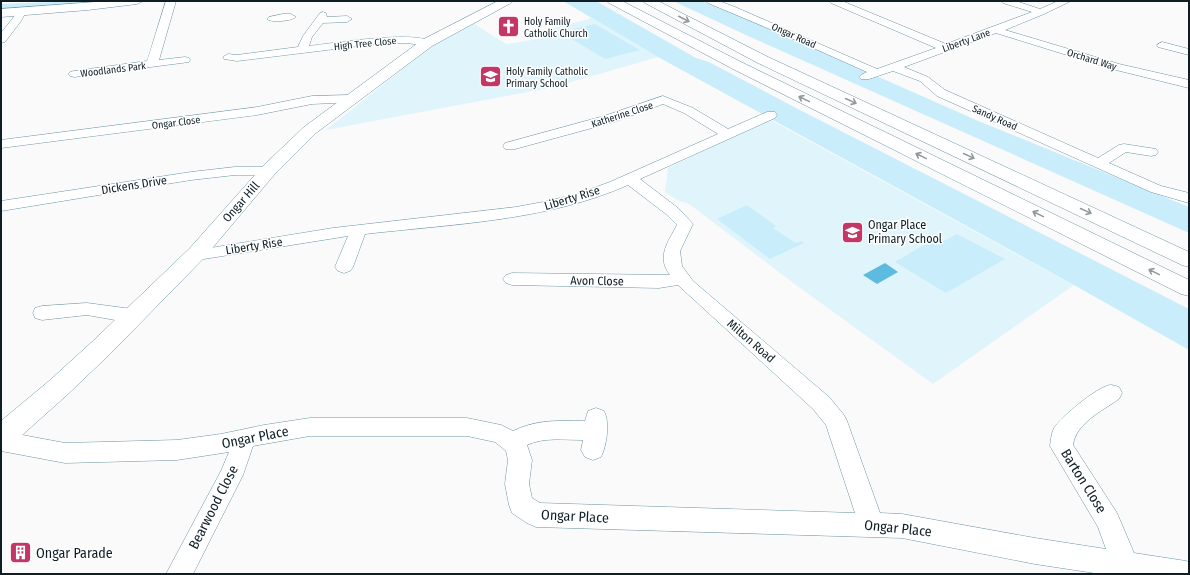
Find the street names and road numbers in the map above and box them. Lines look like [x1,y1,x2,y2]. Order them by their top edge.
street label: Ongar Road [769,21,818,51]
street label: Liberty Lane [941,27,992,55]
street label: High Tree Close [333,35,397,53]
street label: Orchard Way [1065,47,1118,73]
street label: Woodlands Park [80,60,147,80]
street label: Katherine Close [590,99,655,131]
street label: Sandy Road [970,103,1019,133]
street label: Ongar Close [151,114,201,132]
street label: Dickens Drive [100,173,168,197]
street label: Ongar Hill [220,179,262,225]
street label: Liberty Rise [542,183,602,213]
street label: Liberty Rise [224,235,284,257]
street label: Avon Close [570,274,624,288]
street label: Milton Road [724,316,778,366]
street label: Ongar Place [220,423,290,452]
street label: Barton Close [1057,446,1110,517]
street label: Bearwood Close [185,462,242,552]
street label: Ongar Place [541,506,609,527]
street label: Ongar Place [863,516,933,541]

